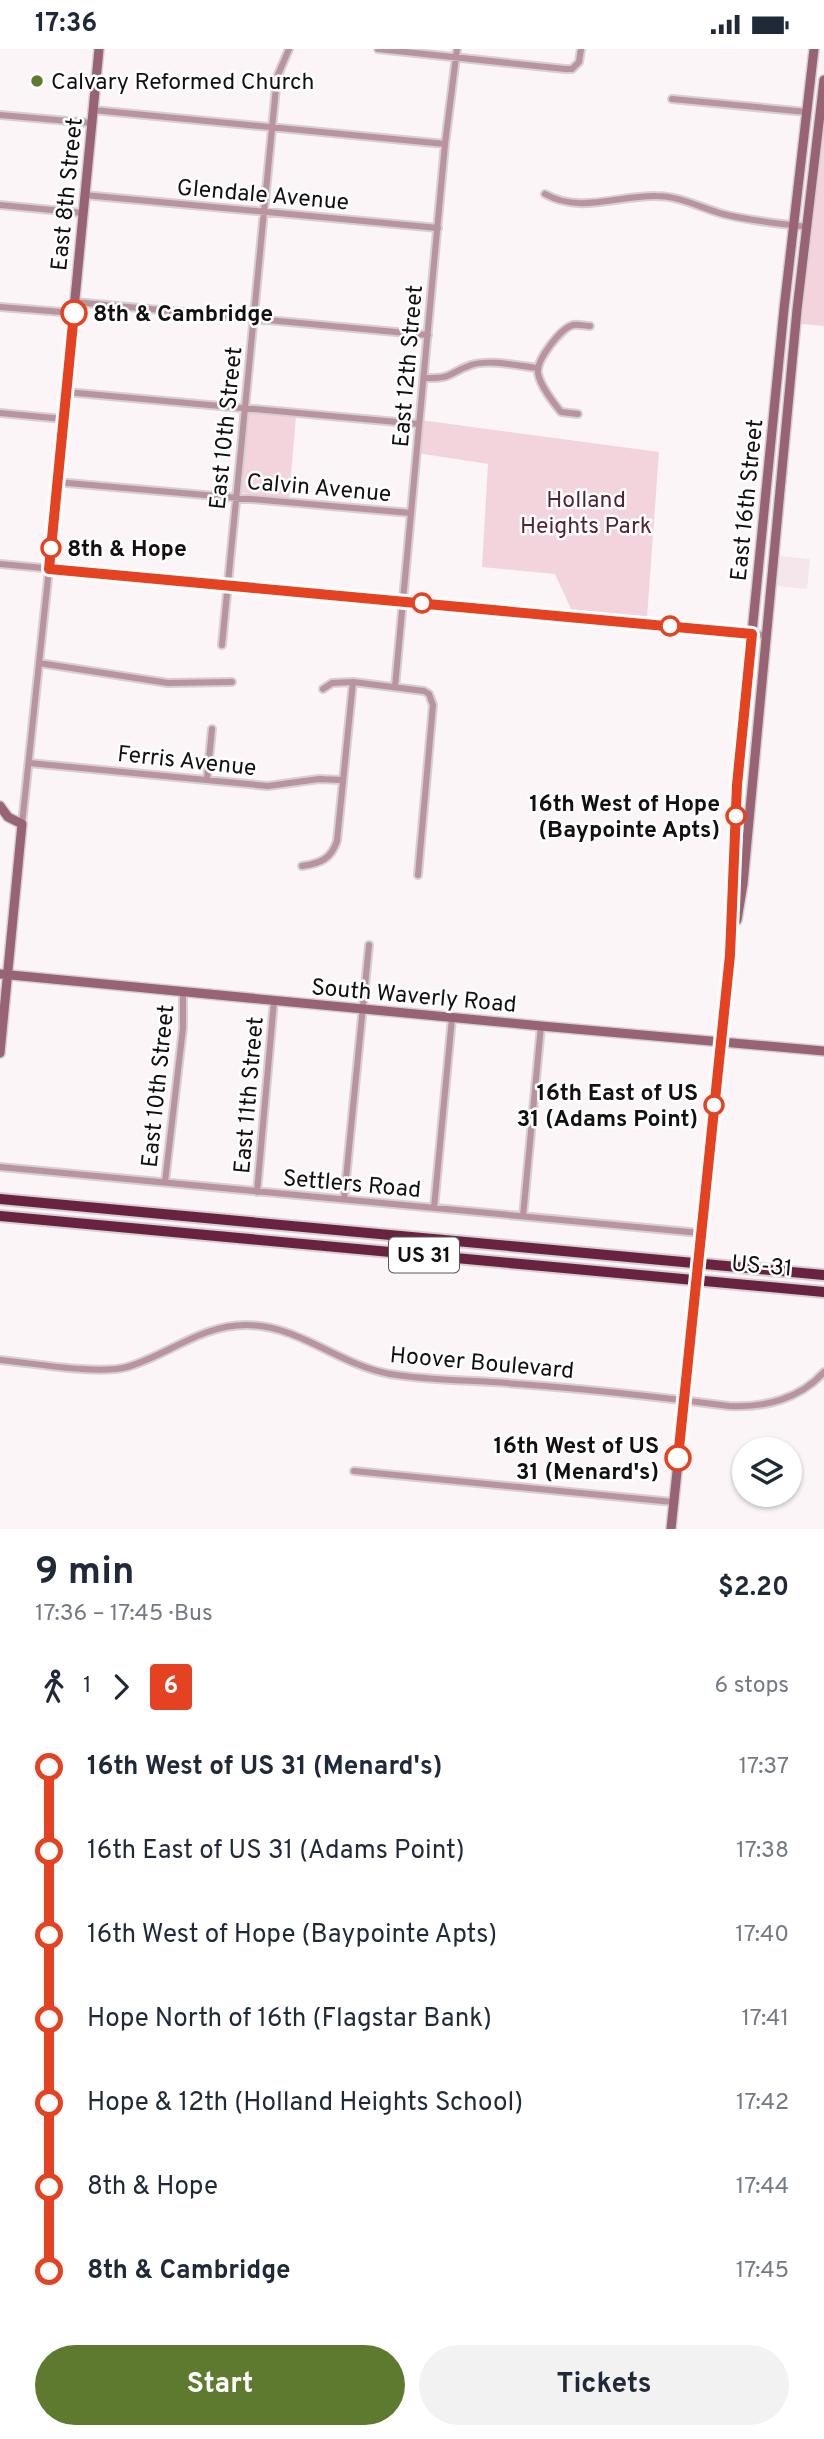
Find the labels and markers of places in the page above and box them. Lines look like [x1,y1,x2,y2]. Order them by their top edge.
place label: Calvary Reformed Church [51,69,314,98]
marker: Calvary Reformed Church [29,73,45,89]
marker: 8th & Cambridge [61,300,87,326]
place label: 8th & Cambridge [93,301,273,330]
place label: 8th & Hope [67,536,187,565]
marker: 8th & Hope [41,538,61,558]
unlabelled marker [412,593,432,613]
unlabelled marker [660,616,680,636]
place label: 16th West of Hope (Baypointe Apts) [529,791,720,846]
marker: 16th West of Hope (Baypointe Apts) [726,806,746,826]
place label: 16th East of US 31 (Adams Point) [516,1080,698,1135]
marker: 16th East of US 31 (Adams Point) [704,1095,724,1115]
place label: 16th West of US 31 (Menard's) [493,1433,659,1488]
marker: 16th West of US 31 (Menard's) [665,1445,691,1471]

